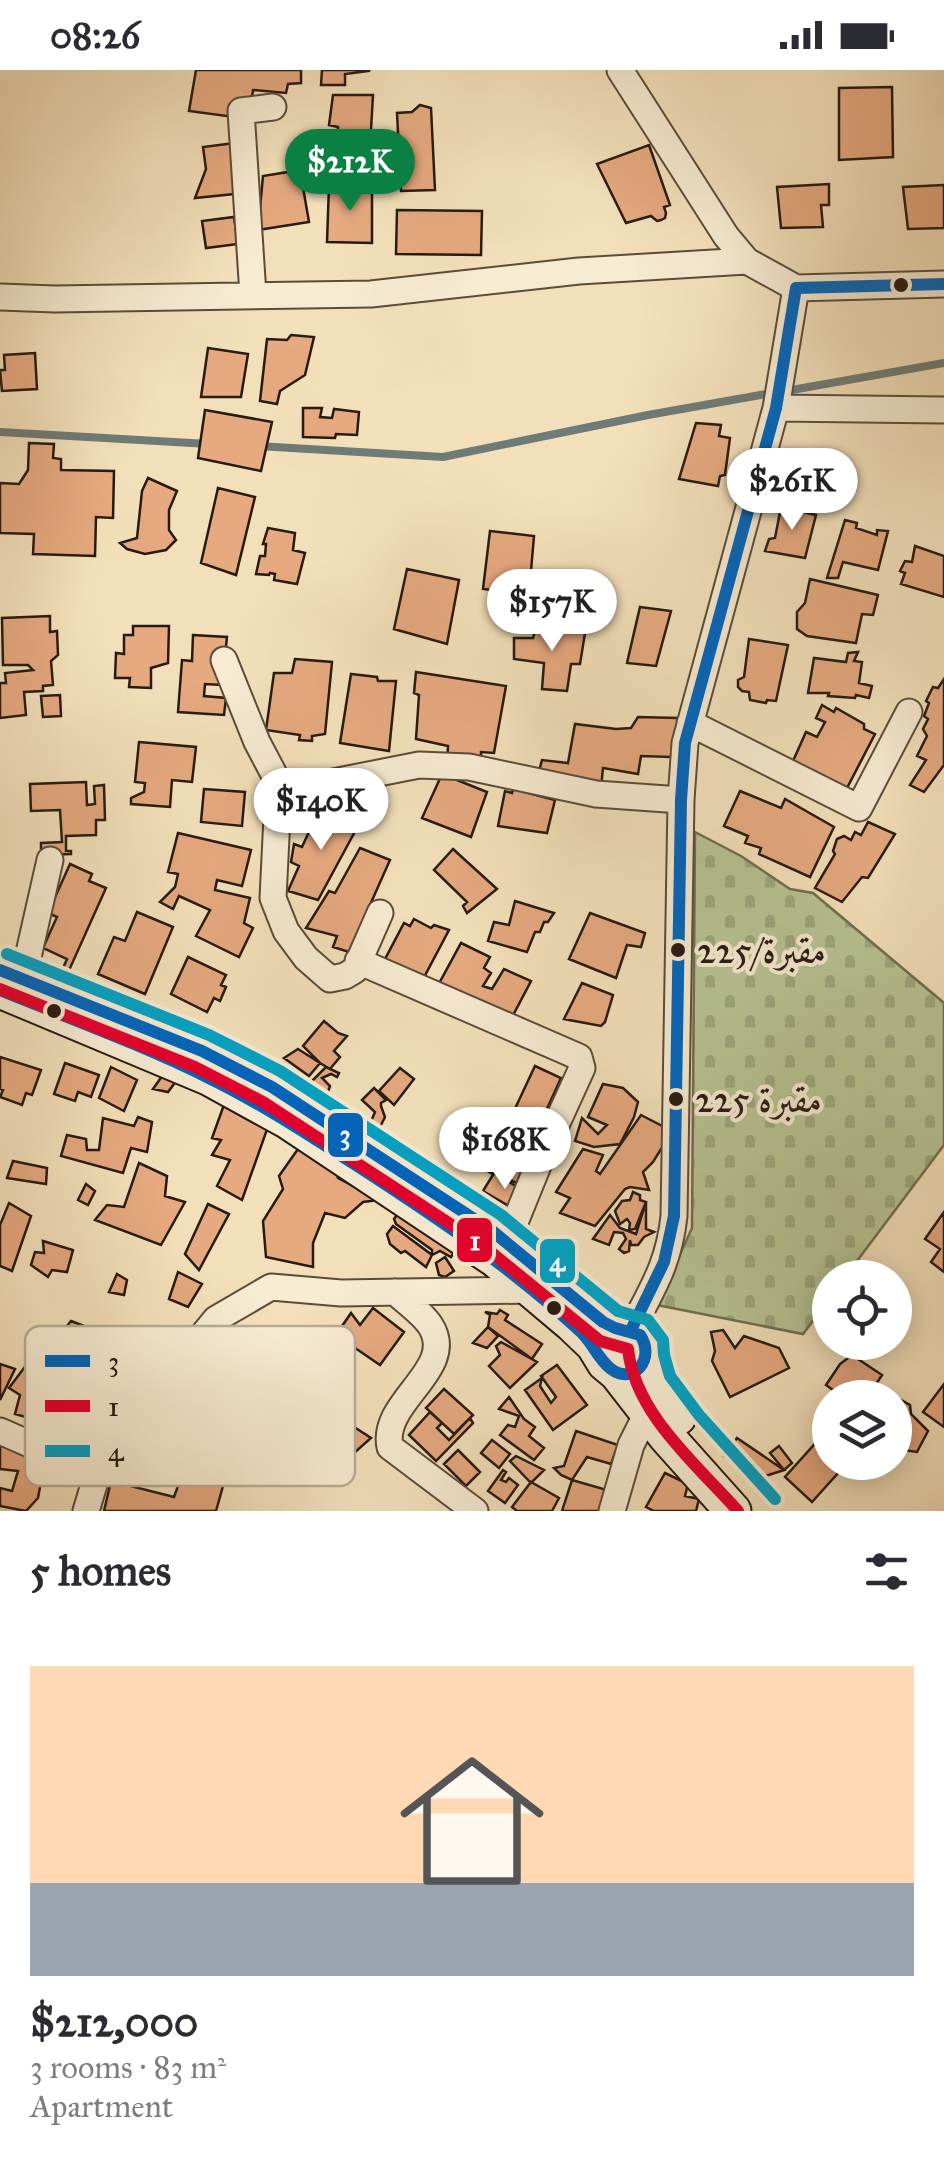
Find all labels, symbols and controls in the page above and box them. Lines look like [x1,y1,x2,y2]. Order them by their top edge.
text: 08:26 [50,12,140,58]
pin: $212K [280,129,420,214]
text: $212K [307,142,393,181]
unlabelled marker [891,275,911,295]
pin: $261K [722,448,862,533]
text: $261K [749,461,835,500]
pin: $157K [482,569,622,654]
text: $157K [509,582,595,621]
pin: $140K [251,768,391,853]
text: $140K [276,781,367,820]
place label: مقبرة/225 [697,927,826,973]
marker: مقبرة/225 [668,940,688,960]
unlabelled marker [44,1001,64,1021]
place label: مقبرة 225 [695,1076,822,1122]
marker: مقبرة 225 [666,1089,686,1109]
pin: $168K [435,1107,575,1192]
line badge: 3 [326,1111,365,1159]
text: 3 [339,1117,351,1152]
text: $168K [461,1120,549,1159]
line badge: 1 [455,1216,494,1264]
text: 1 [469,1223,481,1258]
line badge: 4 [538,1237,577,1285]
text: 4 [549,1244,566,1279]
map controls [812,1260,912,1480]
button: locate [812,1260,912,1360]
unlabelled marker [544,1298,564,1318]
legend [25,1326,355,1486]
text: 3 [108,1344,119,1379]
button: layers [812,1380,912,1480]
text: 1 [108,1389,119,1424]
text: 4 [108,1434,125,1469]
icon: filters [859,1544,914,1599]
text: 5 homes [30,1545,171,1597]
icon: home [382,1731,562,1911]
text: $212,000 [30,1996,198,2048]
text: 3 rooms · 83 m² [30,2048,226,2087]
text: Apartment [30,2087,173,2126]

